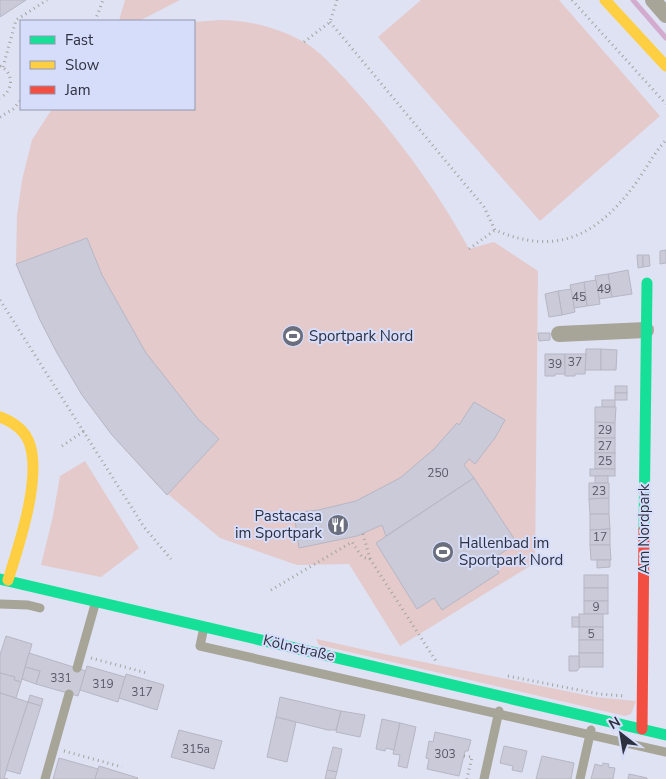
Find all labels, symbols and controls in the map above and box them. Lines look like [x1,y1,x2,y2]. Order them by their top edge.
legend [20,20,195,110]
text: Fast [65,30,94,50]
text: Slow [65,55,100,75]
text: Jam [64,80,91,100]
house number: 49 [597,281,611,297]
house number: 45 [572,289,586,305]
sports icon: Sportpark Nord [281,324,305,348]
place label: Sportpark Nord [309,326,413,346]
house number: 37 [568,354,582,370]
house number: 39 [548,356,562,372]
house number: 29 [598,422,612,438]
house number: 27 [598,438,612,454]
house number: 25 [598,453,612,469]
house number: 250 [427,465,449,481]
house number: 23 [592,483,606,499]
street label: Am Nordpark [634,483,654,574]
place label: Pastacasa im Sportpark [235,506,322,543]
restaurant icon: Pastacasa im Sportpark [326,513,350,537]
house number: 17 [593,529,607,545]
place label: Hallenbad im Sportpark Nord [459,533,563,570]
sports icon: Hallenbad im Sportpark Nord [431,540,455,564]
house number: 9 [592,599,600,615]
house number: 5 [587,626,595,642]
street label: Kölnstraße [261,630,337,666]
house number: 331 [50,670,72,686]
house number: 319 [92,676,114,692]
house number: 317 [131,684,153,700]
north arrow [596,709,646,759]
text: N [605,712,624,734]
house number: 315a [182,741,210,757]
house number: 303 [434,746,456,762]

